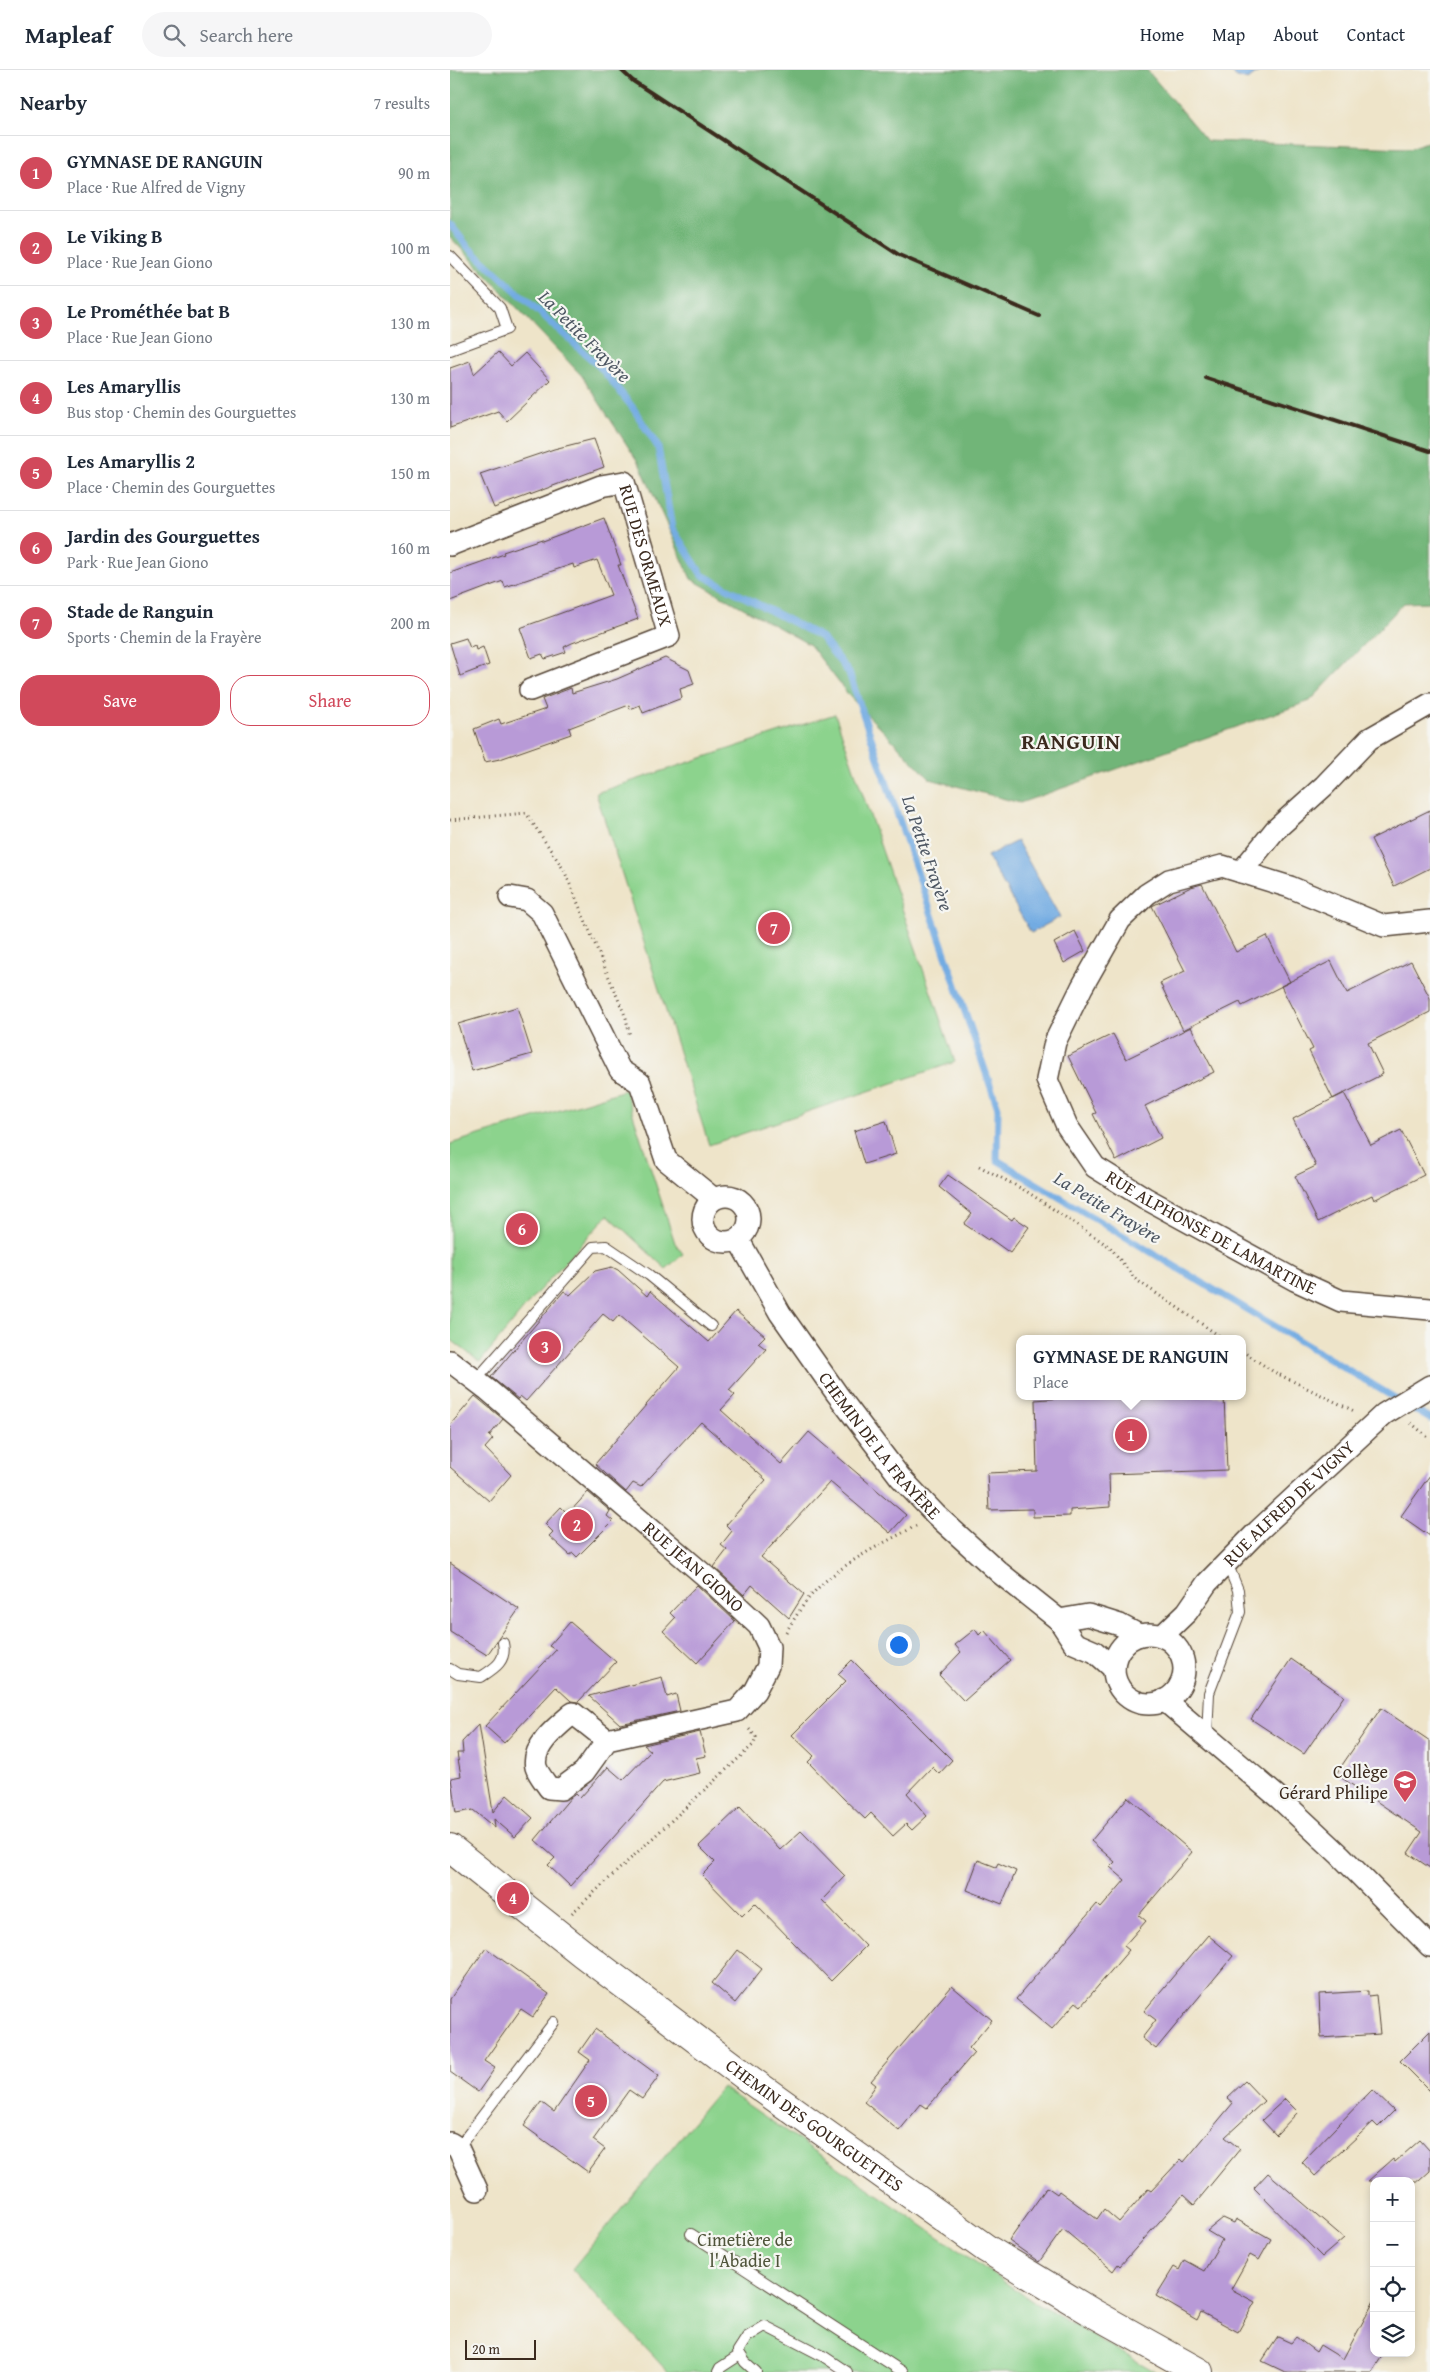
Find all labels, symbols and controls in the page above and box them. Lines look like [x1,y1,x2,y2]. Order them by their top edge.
search box [142,12,492,57]
text: Mapleaf [25,17,112,52]
icon: search [160,21,188,49]
text: Search here [200,21,293,49]
text: Home [1140,21,1184,48]
text: Map [1212,21,1245,48]
text: About [1273,21,1319,48]
text: Contact [1347,21,1405,48]
text: Nearby [20,87,87,118]
text: 7 results [373,91,430,115]
text: GYMNASE DE RANGUIN [67,147,263,175]
text: 1 [32,161,40,185]
text: 90 m [398,161,430,185]
text: Place · Rue Alfred de Vigny [67,175,246,199]
text: Le Viking B [67,222,163,250]
text: 2 [32,236,40,260]
text: 100 m [390,236,430,260]
text: Place · Rue Jean Giono [67,250,213,274]
water label: La Petite Frayère [532,283,638,389]
text: Le Prométhée bat B [67,297,230,325]
text: 3 [32,311,40,335]
text: 130 m [390,311,430,335]
text: Place · Rue Jean Giono [67,325,213,349]
text: Les Amaryllis [67,372,181,400]
text: 4 [32,386,40,410]
text: 130 m [390,386,430,410]
text: Bus stop · Chemin des Gourguettes [67,400,296,424]
text: Les Amaryllis 2 [67,447,195,475]
text: 5 [32,461,40,485]
text: 150 m [390,461,430,485]
text: Place · Chemin des Gourguettes [67,475,275,499]
street label: RUE DES ORMEAUX [612,481,679,629]
text: Jardin des Gourguettes [67,522,260,550]
text: 6 [32,536,40,560]
text: 160 m [390,536,430,560]
text: Park · Rue Jean Giono [67,550,208,574]
text: Stade de Ranguin [67,597,214,625]
text: 7 [32,611,40,635]
text: 200 m [390,611,430,635]
text: Sports · Chemin de la Frayère [67,625,261,649]
button: Save [20,675,220,726]
button: Share [230,675,430,726]
district label: RANGUIN [1021,725,1121,757]
water label: La Petite Frayère [895,790,961,915]
pin: 7 [758,909,790,947]
water label: La Petite Frayère [1048,1163,1167,1250]
street label: RUE ALPHONSE DE LAMARTINE [1101,1163,1321,1301]
pin: 6 [506,1210,538,1248]
pin: 3 [529,1328,561,1366]
popup [1016,1335,1246,1400]
text: GYMNASE DE RANGUIN [1033,1342,1229,1370]
street label: CHEMIN DE LA FRAYÈRE [812,1366,947,1525]
text: Place [1033,1370,1068,1394]
pin: 1 [1115,1416,1147,1454]
street label: RUE ALFRED DE VIGNY [1216,1434,1361,1572]
pin: 2 [561,1506,593,1544]
street label: RUE JEAN GIONO [638,1515,750,1618]
your location [886,1632,912,1658]
place label: Collège Gérard Philipe [1279,1758,1388,1806]
school or university icon: Collège Gérard Philipe [1392,1769,1418,1803]
pin: 4 [497,1879,529,1917]
street label: CHEMIN DES GOURGUETTES [720,2052,909,2198]
pin: 5 [575,2082,607,2120]
map controls [1370,2177,1415,2357]
button: + [1370,2177,1415,2222]
button: − [1370,2222,1415,2267]
park label: Cimetière de l'Abadie I [697,2226,793,2274]
button: locate [1370,2267,1415,2312]
button: layers [1370,2312,1415,2357]
scale bar [465,2337,536,2360]
text: 20 m [472,2339,500,2359]

